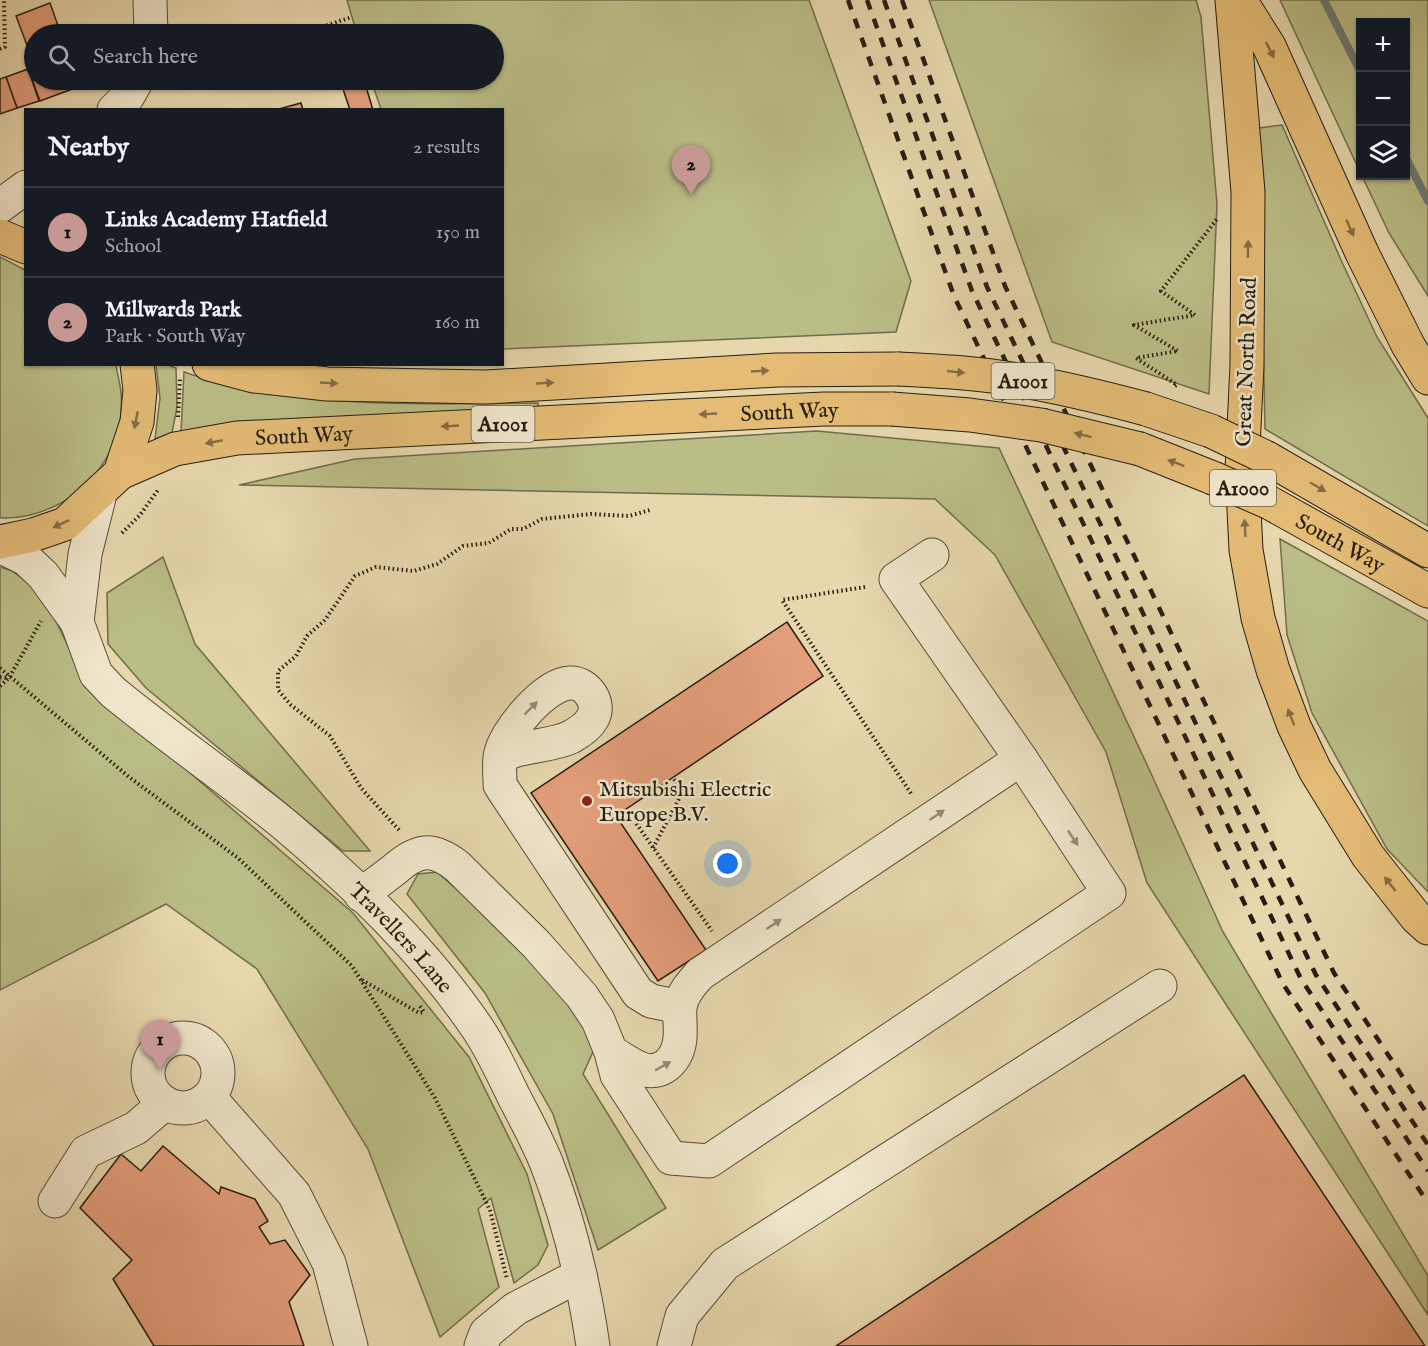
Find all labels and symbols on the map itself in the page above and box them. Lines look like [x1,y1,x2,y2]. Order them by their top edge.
one-way arrow [1265,42,1275,59]
pin: 2 [672,146,710,195]
one-way arrow [1346,219,1355,236]
one-way arrow [1243,240,1252,259]
street label: Great North Road [1230,277,1264,447]
road number: A1001 [992,363,1054,399]
one-way arrow [751,366,770,375]
one-way arrow [947,367,966,377]
one-way arrow [319,379,338,388]
one-way arrow [535,379,554,388]
street label: South Way [740,397,839,429]
road number: A1001 [472,406,534,442]
one-way arrow [131,410,140,429]
one-way arrow [698,410,717,419]
street label: South Way [254,420,354,453]
one-way arrow [441,422,460,431]
one-way arrow [1074,429,1092,439]
one-way arrow [204,438,223,447]
one-way arrow [1167,458,1185,468]
road number: A1000 [1210,470,1276,506]
one-way arrow [1310,482,1327,492]
street label: South Way [1290,508,1390,580]
one-way arrow [52,519,70,529]
one-way arrow [1240,519,1249,538]
one-way arrow [523,702,537,716]
one-way arrow [1285,708,1295,726]
place label: Mitsubishi Electric Europe B.V. [599,776,771,829]
marker: Mitsubishi Electric Europe B.V. [580,794,594,808]
one-way arrow [928,810,945,821]
one-way arrow [1067,829,1078,846]
your location [713,849,742,878]
one-way arrow [1385,876,1397,891]
street label: Travellers Lane [342,877,458,999]
one-way arrow [766,918,783,929]
pin: 1 [140,1020,180,1070]
one-way arrow [655,1061,672,1071]

